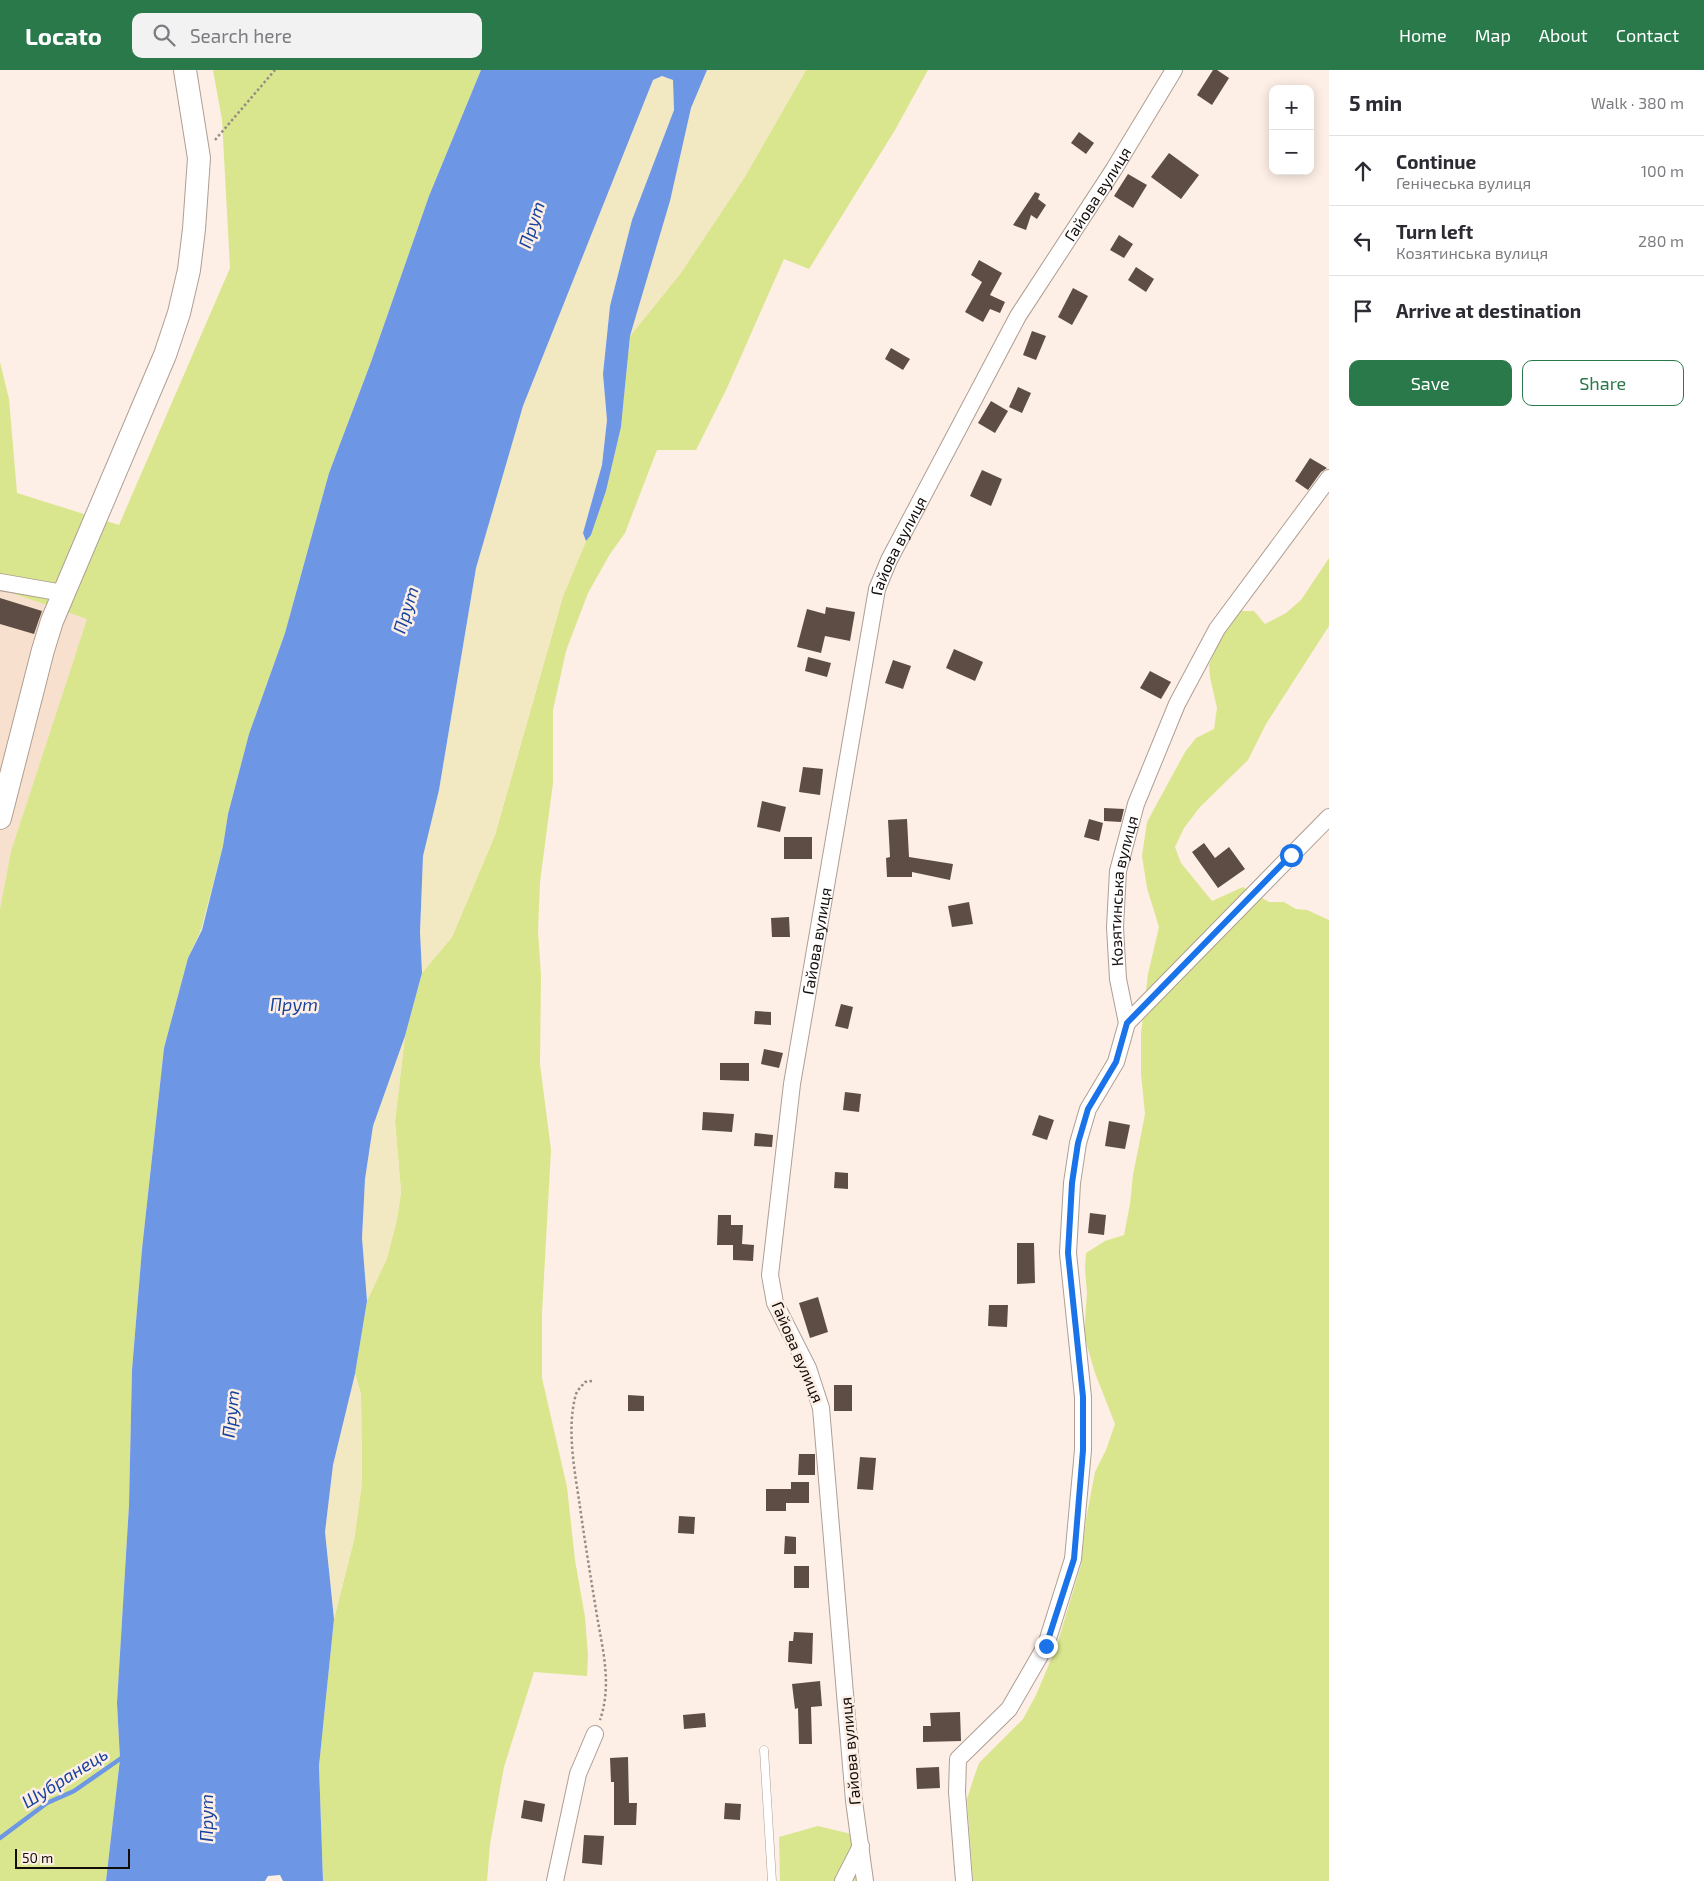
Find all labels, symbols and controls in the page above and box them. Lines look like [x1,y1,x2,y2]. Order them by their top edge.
search box [132,13,482,58]
text: Locato [25,21,102,50]
icon: search [150,21,178,49]
text: Search here [190,24,292,47]
text: Home [1399,24,1447,46]
text: Map [1475,24,1511,46]
text: About [1539,24,1588,46]
text: Contact [1616,24,1679,46]
map controls [1269,85,1314,175]
button: + [1269,85,1314,130]
text: 5 min [1349,90,1402,115]
text: Walk · 380 m [1591,93,1684,112]
button: − [1269,130,1314,175]
street label: Гайова вулиця [1060,143,1134,244]
text: Continue [1396,150,1476,173]
icon: ahead [1349,157,1377,185]
text: 100 m [1641,161,1684,180]
text: Генічеська вулиця [1396,173,1531,192]
water label: Прут [513,199,549,251]
text: Turn left [1396,220,1473,243]
icon: left [1349,227,1377,255]
text: 280 m [1638,231,1684,250]
text: Козятинська вулиця [1396,243,1548,262]
icon: arrive [1349,297,1377,325]
text: Arrive at destination [1396,299,1581,322]
button: Save [1349,360,1512,406]
button: Share [1522,360,1684,406]
street label: Гайова вулиця [866,493,930,597]
water label: Прут [388,584,423,636]
street label: Козятинська вулиця [1105,814,1141,967]
route start [1280,844,1303,867]
street label: Гайова вулиця [798,886,835,996]
water label: Прут [270,993,318,1015]
street label: Гайова вулиця [768,1298,828,1406]
water label: Прут [217,1389,243,1439]
route end [1035,1635,1058,1658]
street label: Гайова вулиця [835,1696,865,1806]
water label: Шубранець [17,1742,112,1812]
water label: Прут [195,1794,217,1842]
scale bar [15,1846,130,1869]
text: 50 m [22,1849,53,1866]

